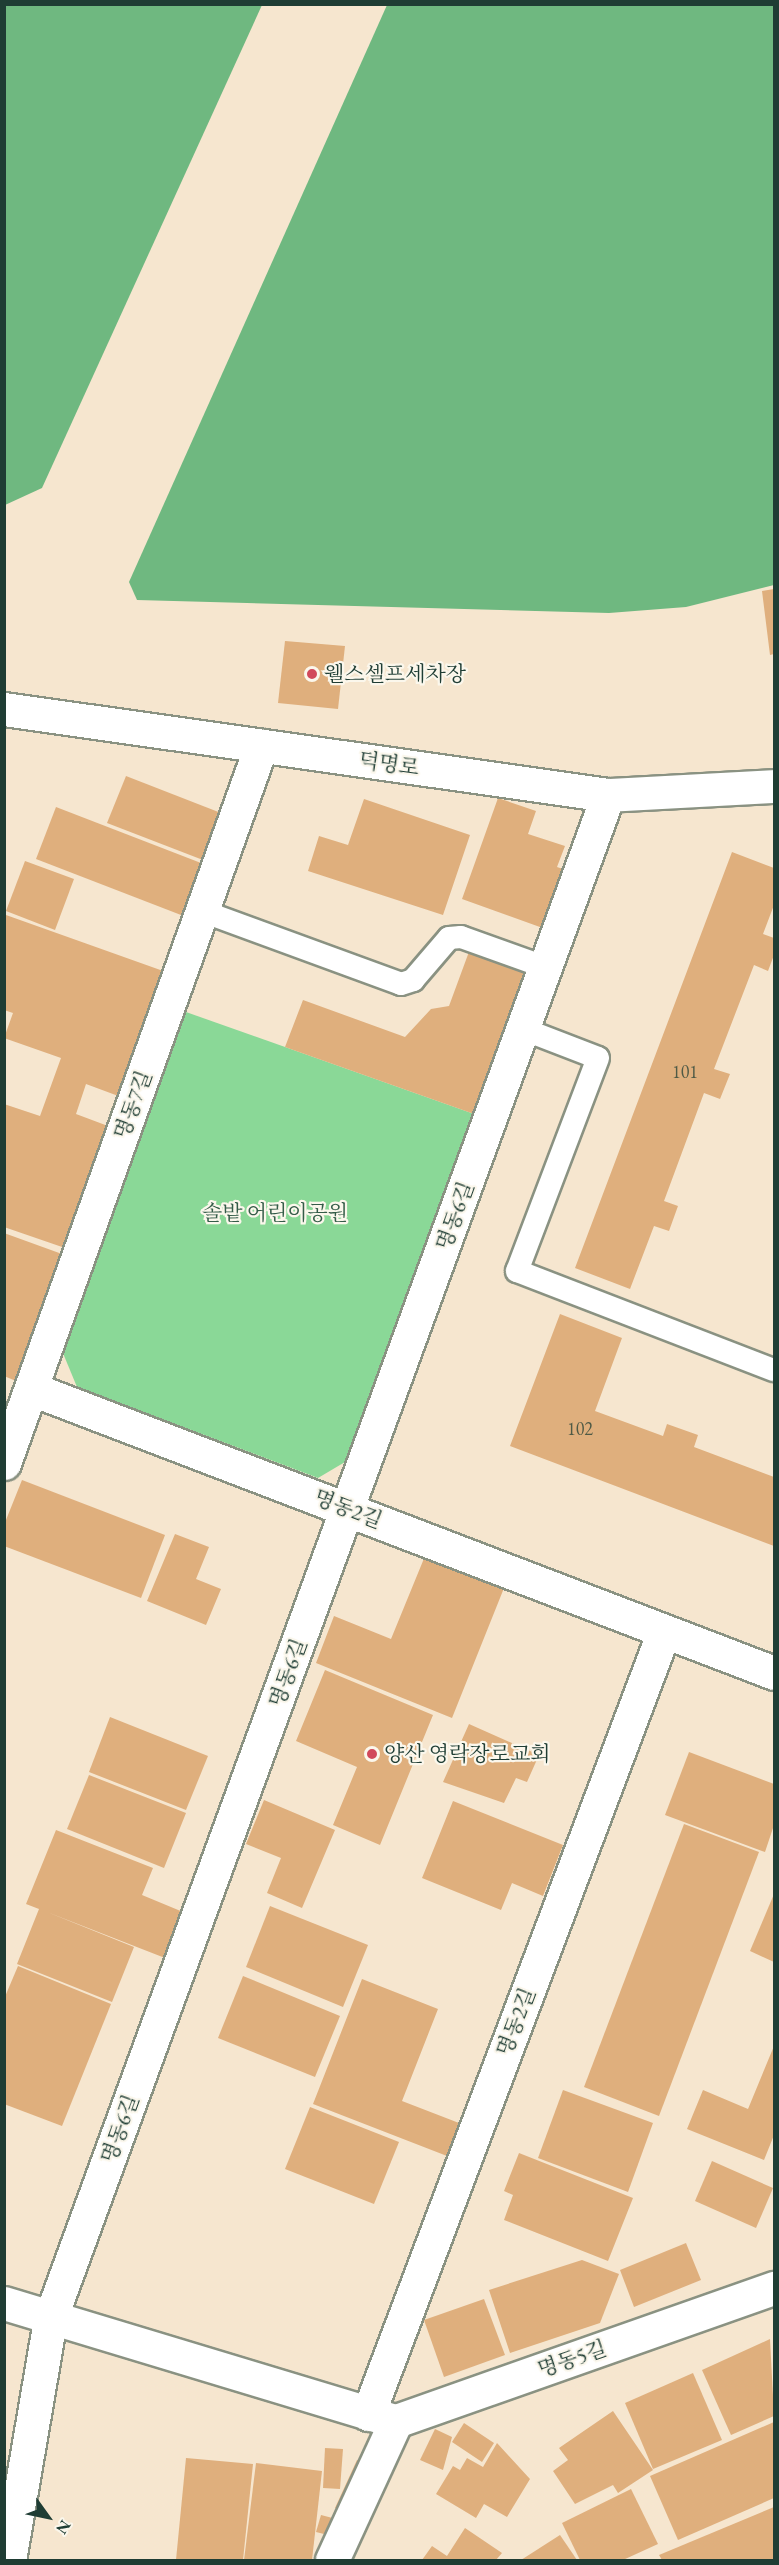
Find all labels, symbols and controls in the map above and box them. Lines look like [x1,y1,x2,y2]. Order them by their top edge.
place label: 웰스셀프세차장 [324,661,466,687]
marker: 웰스셀프세차장 [305,667,319,681]
street label: 덕명로 [357,747,421,781]
house number: 101 [672,1061,698,1083]
street label: 명동7길 [109,1067,157,1143]
street label: 명동6길 [431,1178,479,1254]
park label: 솔밭 어린이공원 [202,1200,348,1226]
house number: 102 [567,1418,593,1440]
street label: 명동2길 [310,1485,386,1533]
street label: 명동6길 [264,1635,312,1711]
place label: 양산 영락장로교회 [384,1741,550,1767]
marker: 양산 영락장로교회 [365,1747,379,1761]
street label: 명동2길 [492,1984,540,2060]
street label: 명동6길 [96,2091,144,2167]
street label: 명동5길 [534,2336,610,2382]
north arrow [18,2487,78,2547]
text: N [51,2516,76,2538]

